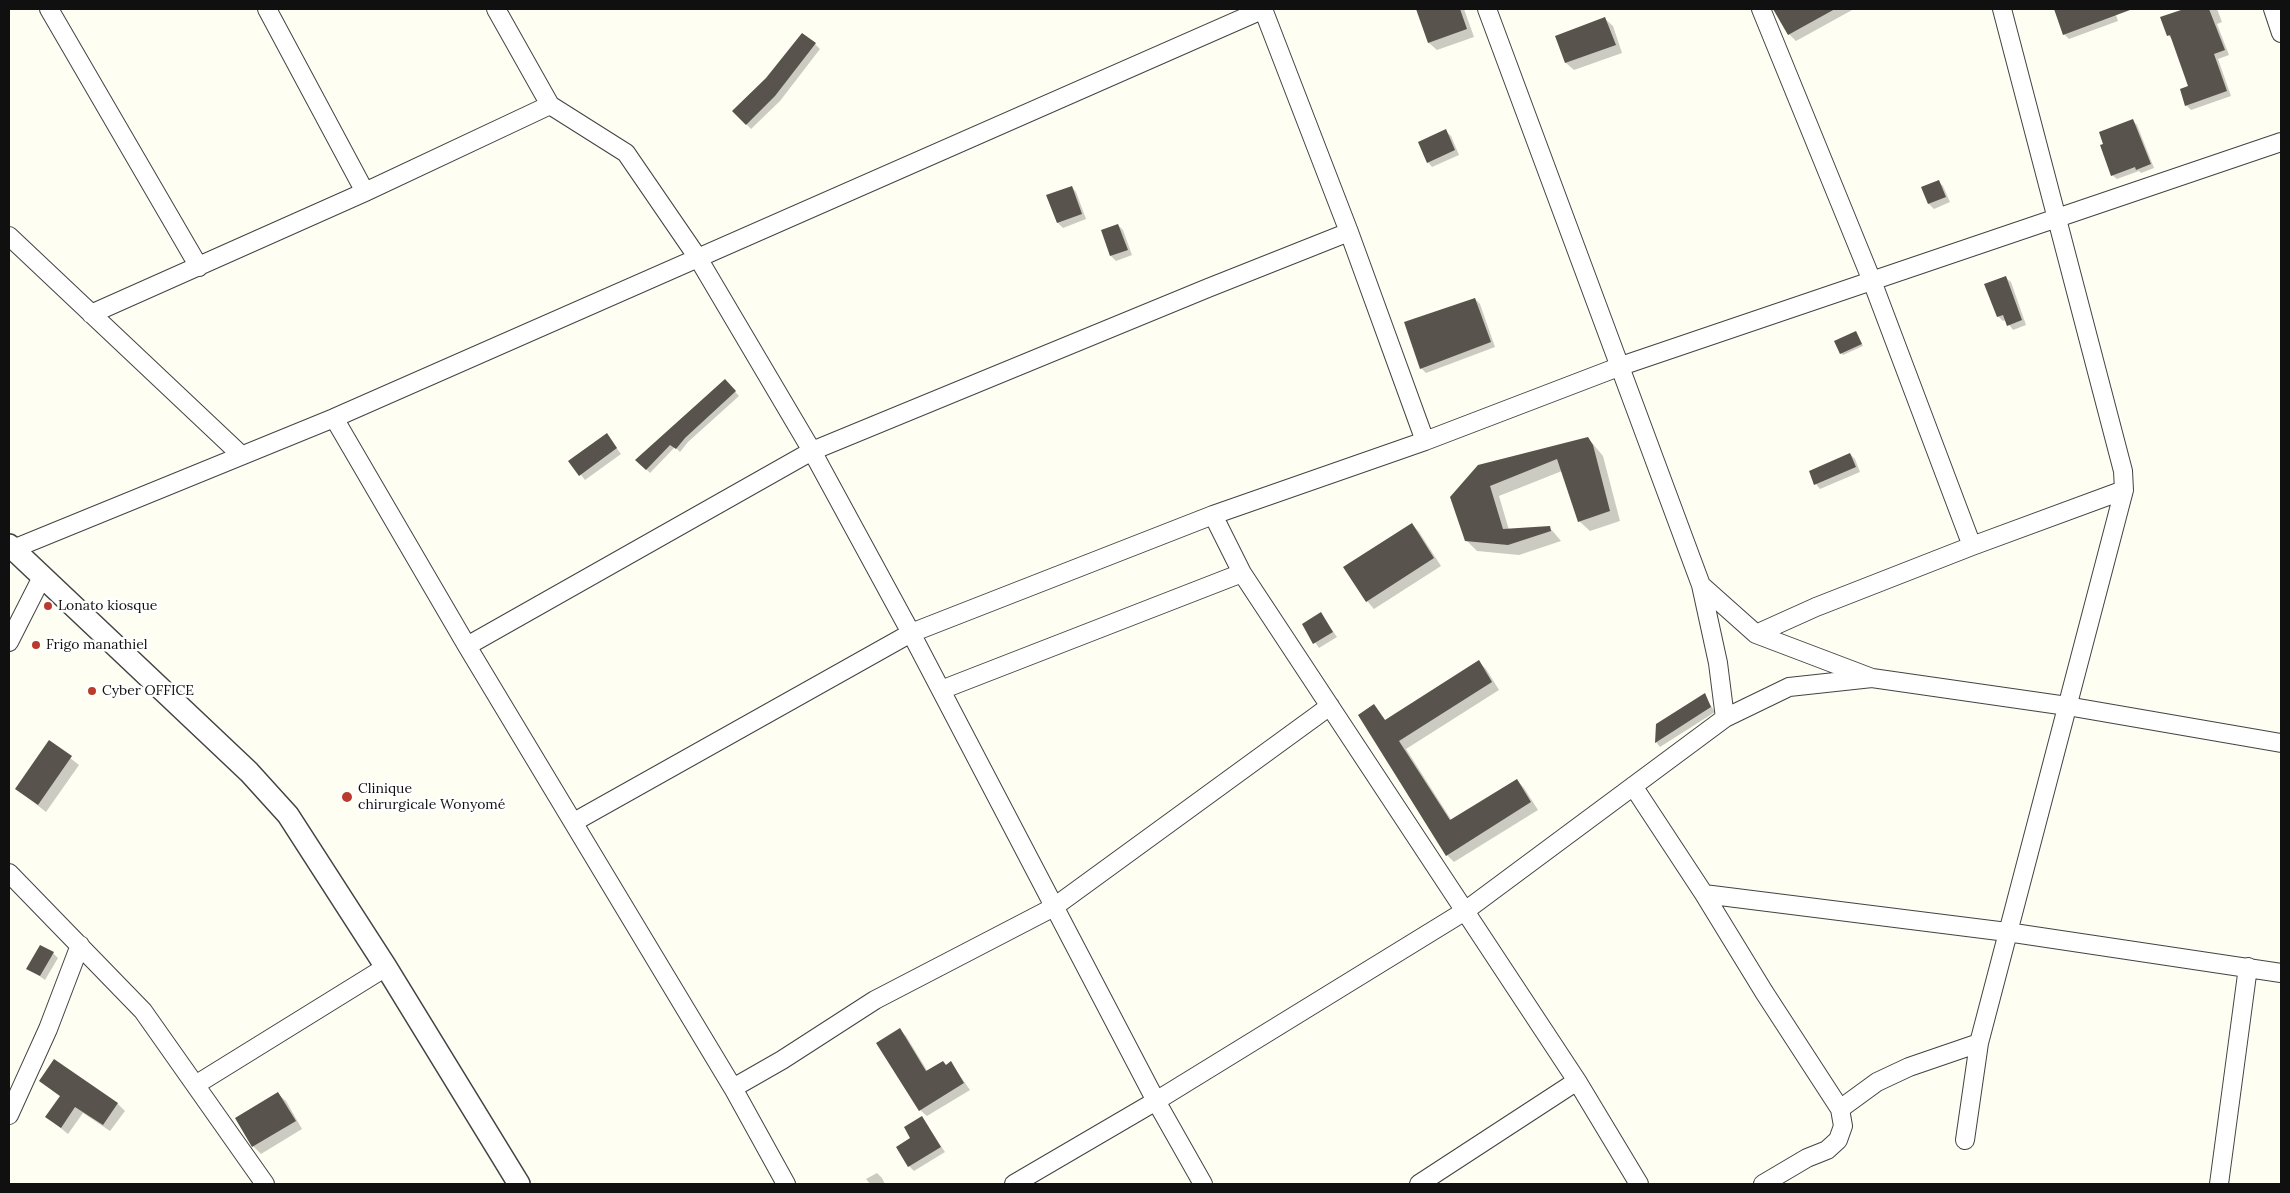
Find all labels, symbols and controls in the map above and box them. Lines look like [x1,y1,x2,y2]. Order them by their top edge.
place label: Lonato kiosque [58,598,157,614]
marker: Lonato kiosque [42,600,54,612]
place label: Frigo manathiel [46,637,148,653]
marker: Frigo manathiel [30,639,42,651]
place label: Cyber OFFICE [102,683,194,699]
marker: Cyber OFFICE [86,685,98,697]
place label: Clinique chirurgicale Wonyomé [358,781,505,814]
marker: Clinique chirurgicale Wonyomé [340,790,354,804]

